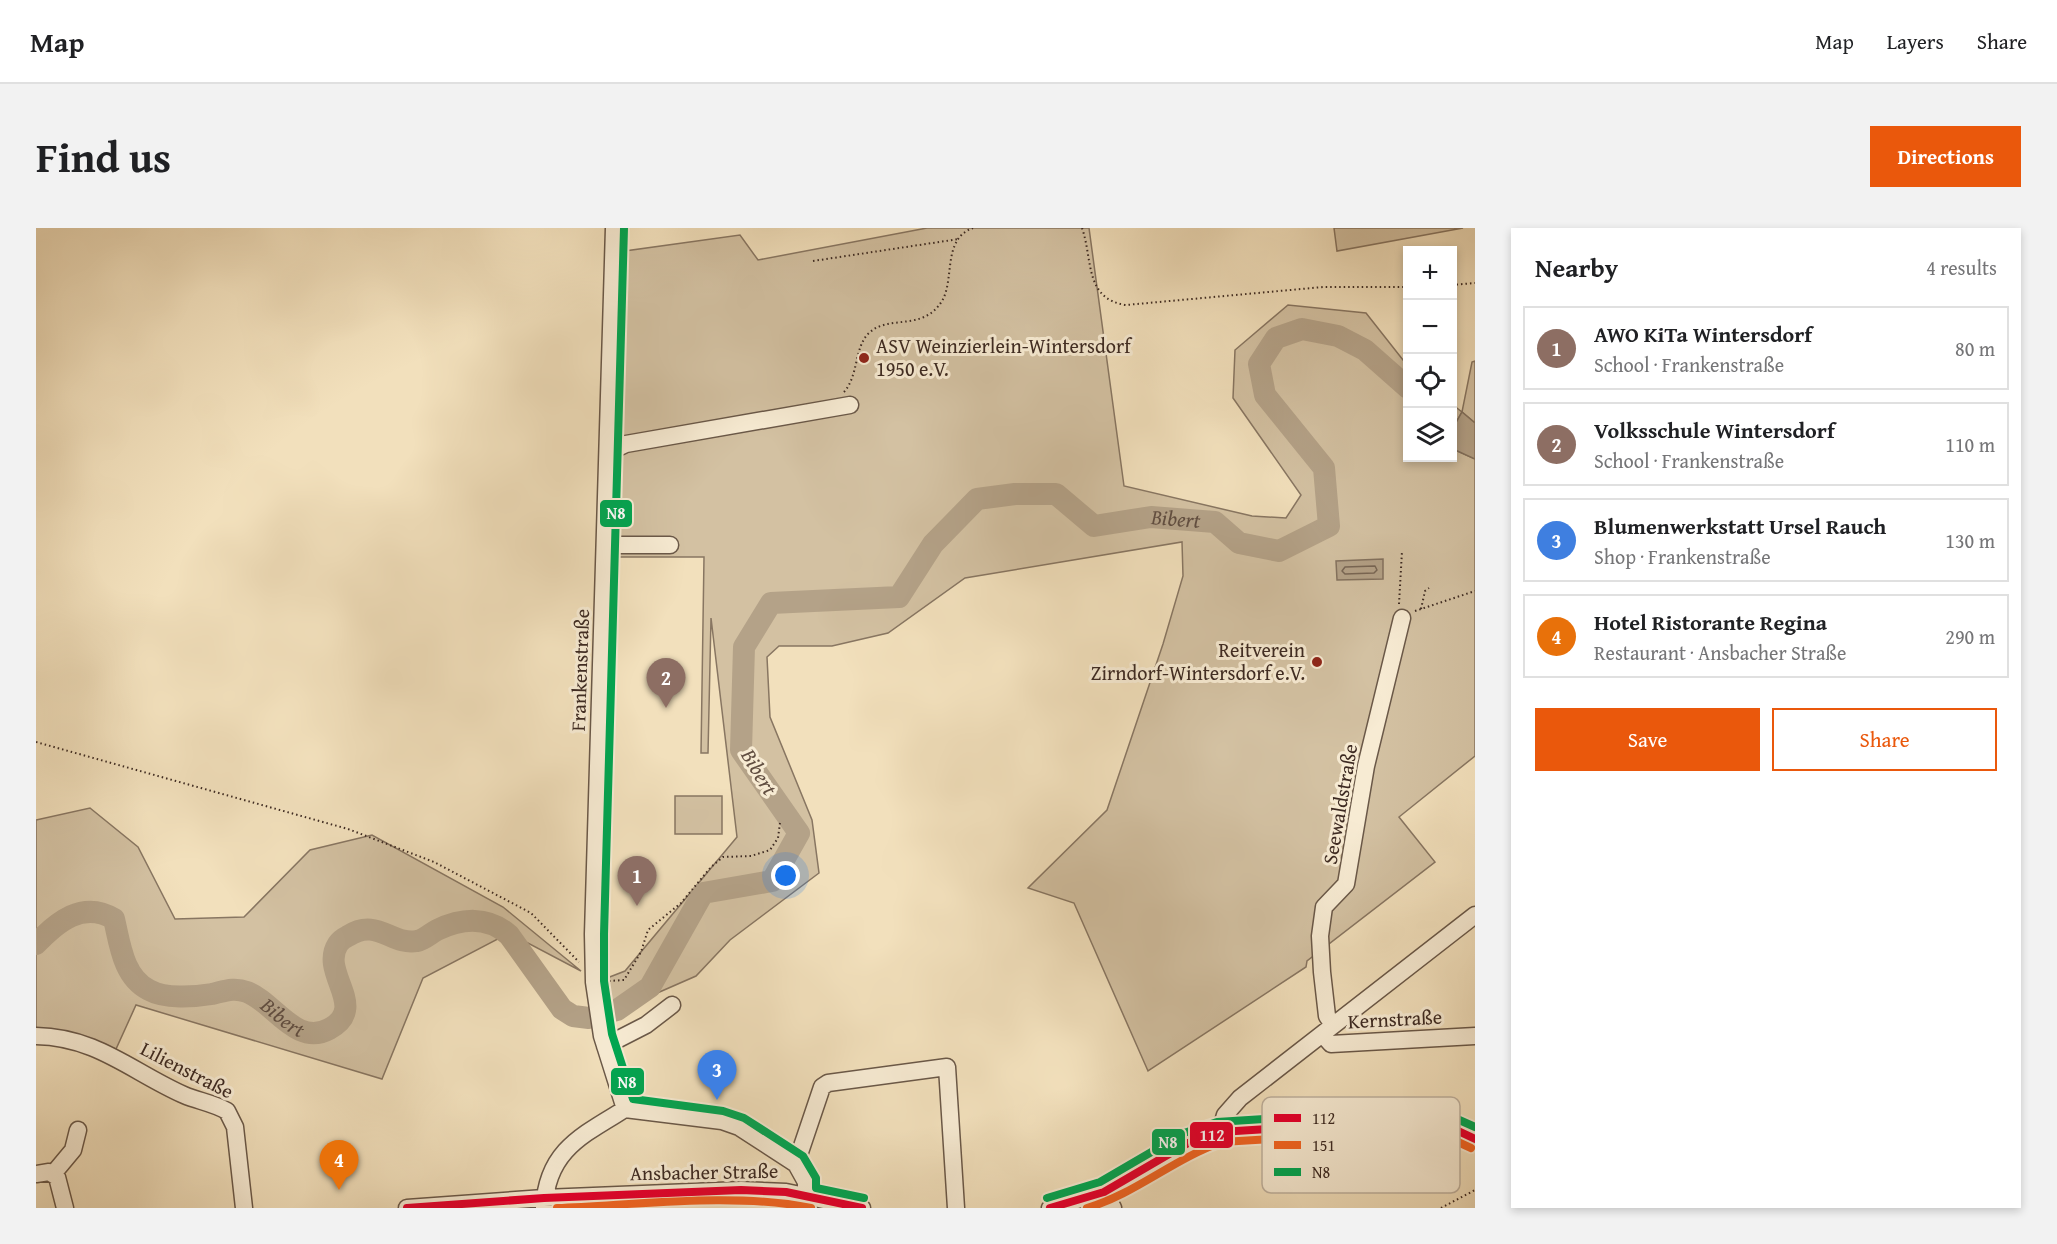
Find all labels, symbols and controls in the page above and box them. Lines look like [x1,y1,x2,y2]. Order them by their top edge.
text: Map [30,21,84,62]
text: Map [1815,26,1854,57]
text: Layers [1887,26,1944,57]
text: Share [1977,26,2027,57]
text: Find us [36,126,171,187]
button: Directions [1870,126,2021,187]
map controls [1403,246,1457,462]
button: + [1403,246,1457,300]
text: Nearby [1535,248,1618,287]
text: 4 results [1926,253,1997,282]
button: − [1403,300,1457,354]
text: AWO KiTa Wintersdorf [1594,318,1812,350]
place label: ASV Weinzierlein-Wintersdorf 1950 e.V. [876,331,1133,383]
text: 1 [1551,334,1562,363]
text: 80 m [1955,334,1995,363]
text: School · Frankenstraße [1594,350,1784,379]
marker: ASV Weinzierlein-Wintersdorf 1950 e.V. [857,351,871,365]
button: locate [1403,354,1457,408]
button: layers [1403,408,1457,462]
text: Volksschule Wintersdorf [1594,414,1835,446]
text: 2 [1551,430,1562,459]
text: 110 m [1945,430,1995,459]
text: School · Frankenstraße [1594,446,1784,475]
line badge: N8 [599,499,633,528]
text: N8 [607,501,625,525]
water label: Bibert [1149,501,1202,536]
text: Blumenwerkstatt Ursel Rauch [1594,510,1886,542]
text: 3 [1551,526,1562,555]
text: 130 m [1945,526,1995,555]
text: Shop · Frankenstraße [1594,542,1771,571]
text: Hotel Ristorante Regina [1594,606,1827,638]
street label: Frankenstraße [563,608,596,732]
text: 4 [1551,622,1562,651]
text: 290 m [1945,622,1995,651]
place label: Reitverein Zirndorf-Wintersdorf e.V. [1091,635,1305,687]
text: Restaurant · Ansbacher Straße [1594,638,1846,667]
marker: Reitverein Zirndorf-Wintersdorf e.V. [1310,655,1324,669]
pin: 2 [646,658,686,708]
button: Save [1535,708,1760,771]
button: Share [1772,708,1997,771]
street label: Seewaldstraße [1315,741,1364,866]
water label: Bibert [733,742,786,801]
pin: 1 [618,856,656,906]
your location [771,861,800,890]
water label: Bibert [253,989,310,1045]
street label: Kernstraße [1347,1002,1443,1035]
street label: Lilienstraße [136,1034,239,1105]
pin: 3 [698,1050,736,1100]
line badge: N8 [610,1067,645,1096]
text: N8 [618,1070,636,1094]
legend [1262,1097,1460,1193]
text: 112 [1312,1106,1335,1130]
line badge: 112 [1189,1121,1234,1149]
text: 112 [1200,1123,1224,1147]
line badge: N8 [1151,1128,1186,1156]
text: N8 [1159,1130,1177,1154]
text: 151 [1312,1133,1335,1157]
pin: 4 [320,1140,358,1190]
street label: Ansbacher Straße [630,1156,778,1187]
text: N8 [1312,1160,1330,1184]

